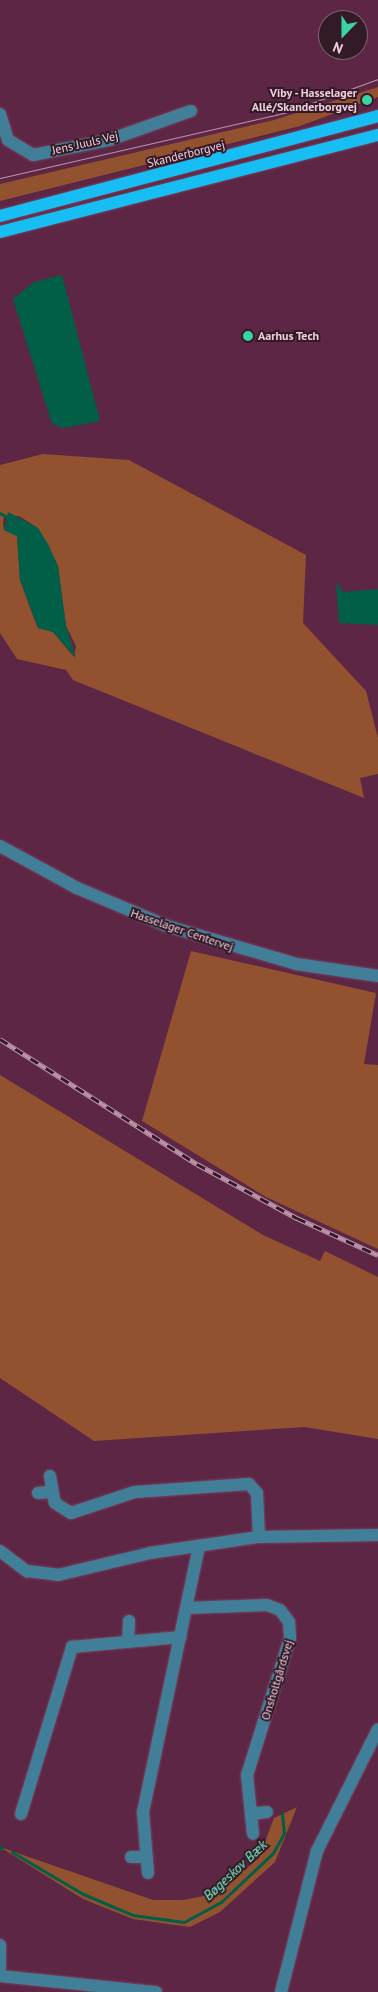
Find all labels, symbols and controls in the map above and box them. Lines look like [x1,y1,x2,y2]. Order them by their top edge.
north arrow [318,10,368,60]
text: N [330,38,345,58]
place label: Viby - Hasselager Allé/Skanderborgvej [252,86,357,114]
marker: Viby - Hasselager Allé/Skanderborgvej [361,94,373,106]
street label: Jens Juuls Vej [50,128,120,158]
street label: Skanderborgvej [146,137,226,171]
place label: Aarhus Tech [258,329,320,343]
marker: Aarhus Tech [242,330,254,342]
street label: Hasselager Centervej [129,906,235,954]
street label: Onsholtgårdsvej [258,1638,296,1722]
water label: Bøgeskov Bæk [200,1836,270,1904]

